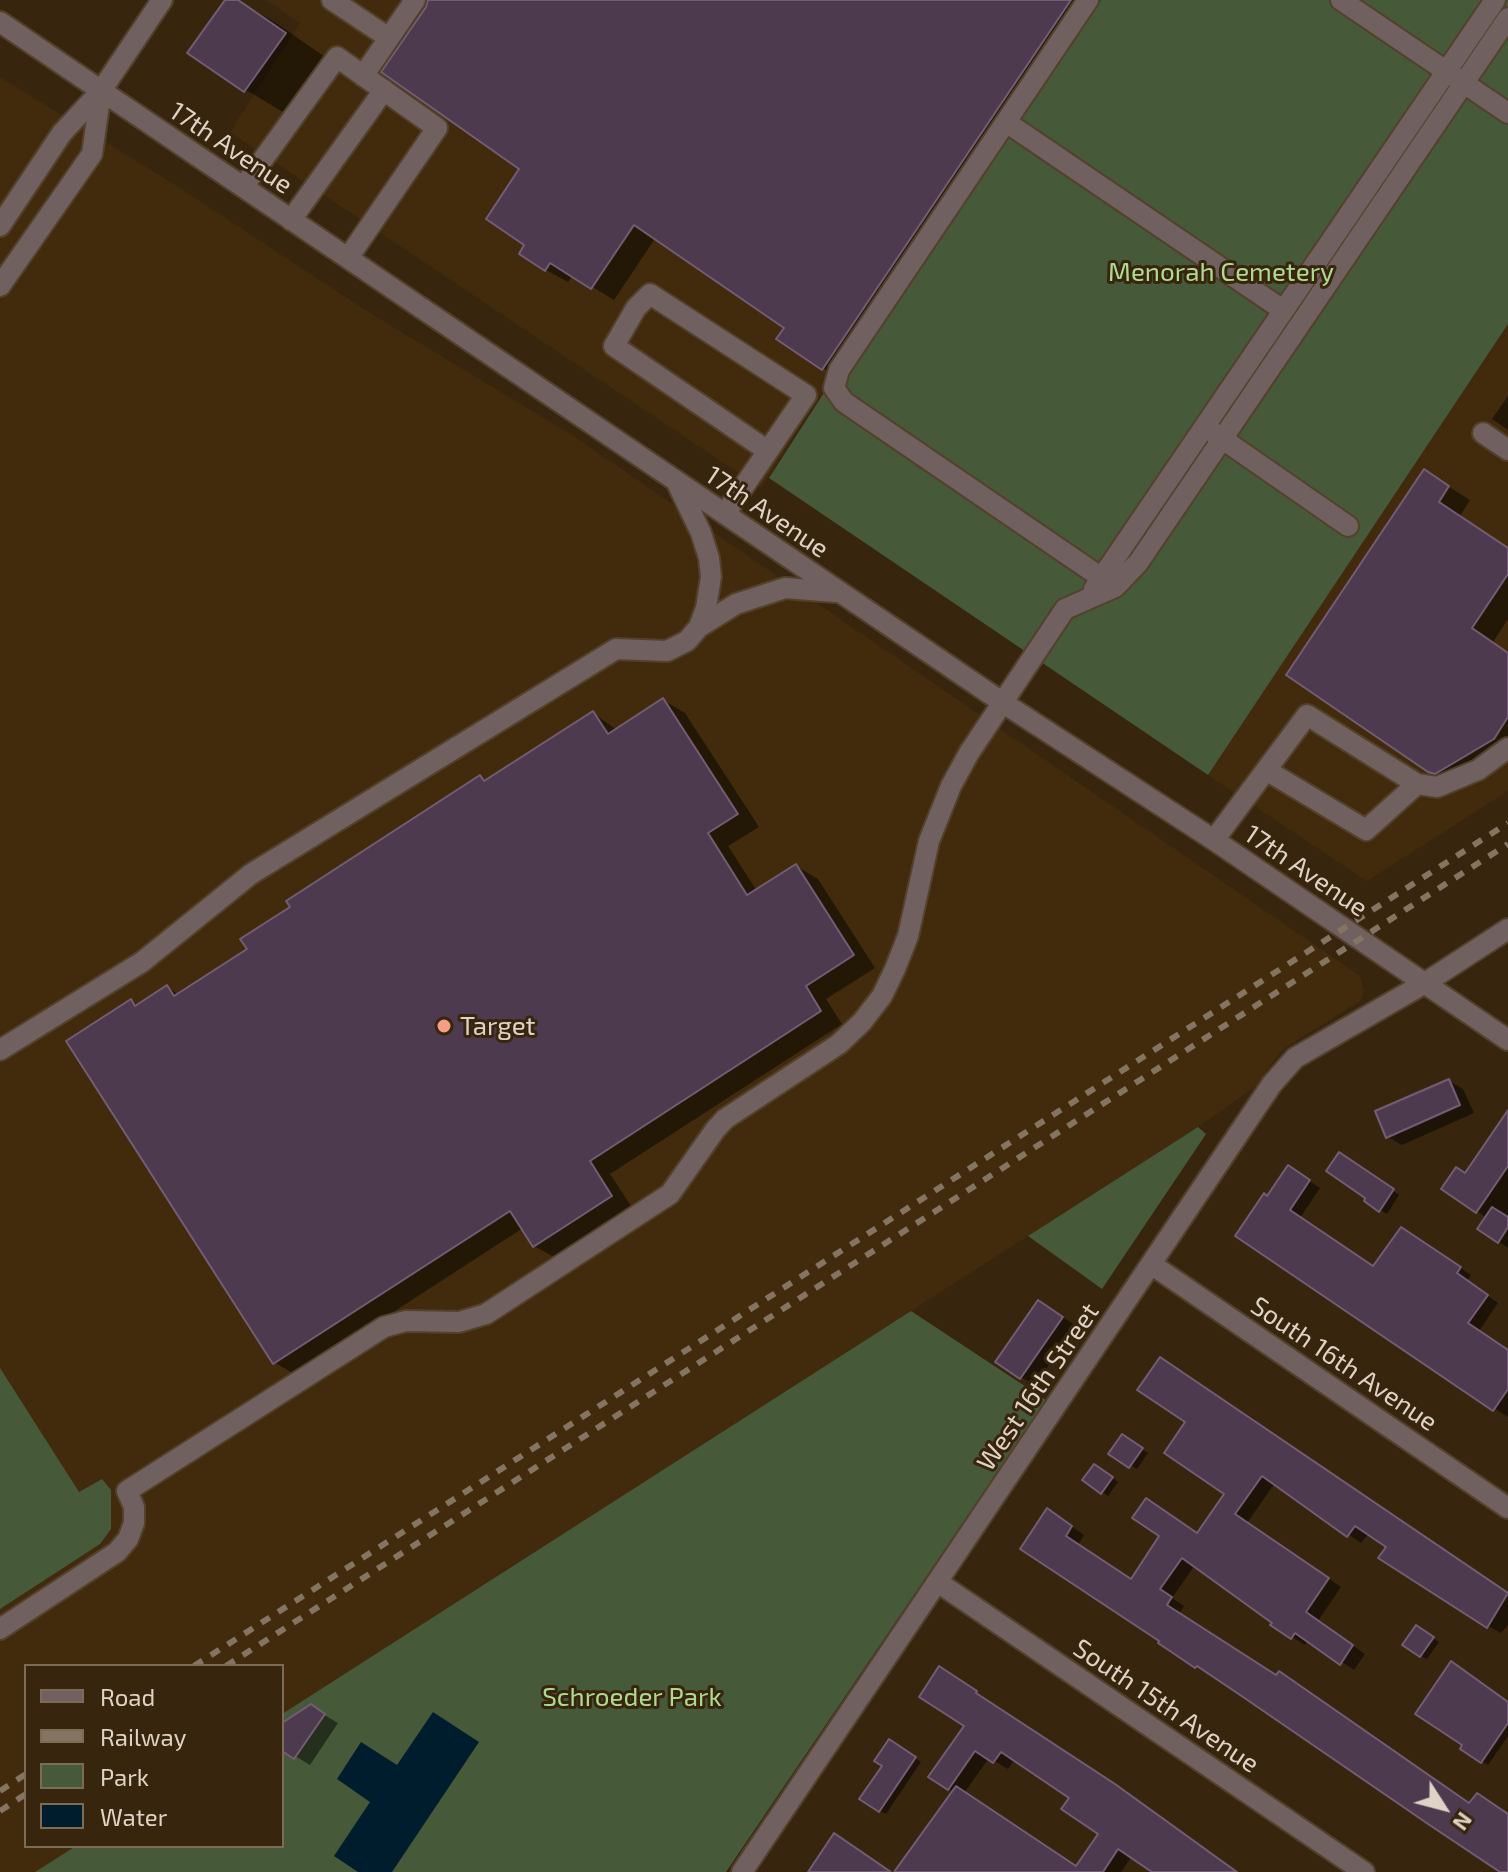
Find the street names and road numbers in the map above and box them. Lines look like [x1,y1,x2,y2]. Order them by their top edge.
street label: 17th Avenue [164,95,298,201]
street label: 17th Avenue [700,459,834,565]
street label: 17th Avenue [1239,818,1373,924]
street label: South 16th Avenue [1245,1290,1443,1438]
street label: West 16th Street [970,1297,1106,1477]
street label: South 15th Avenue [1067,1632,1265,1780]

